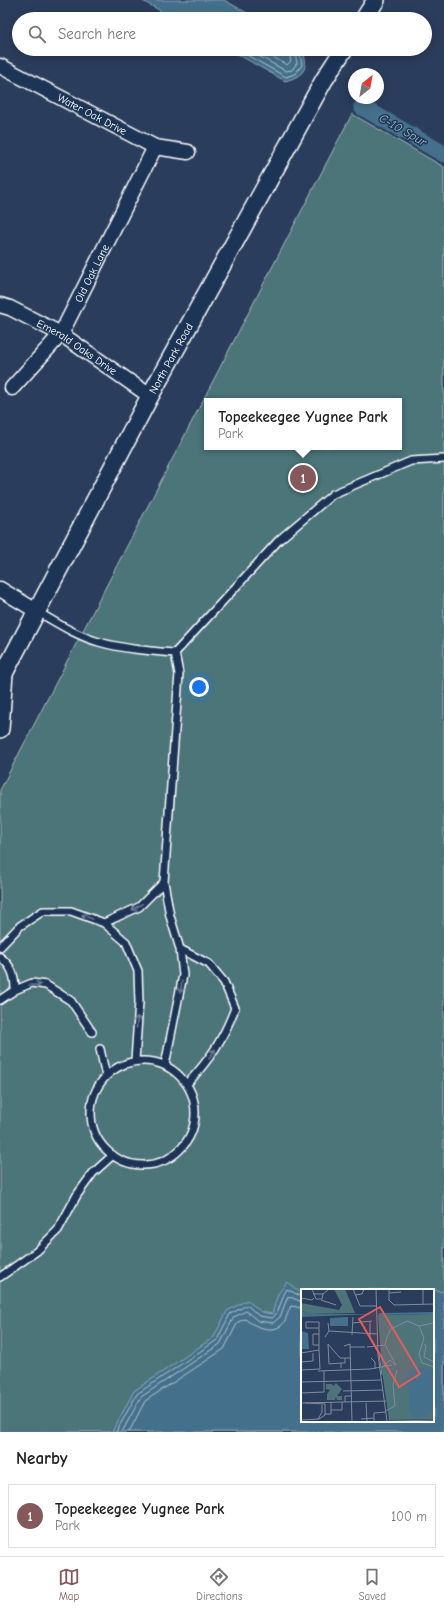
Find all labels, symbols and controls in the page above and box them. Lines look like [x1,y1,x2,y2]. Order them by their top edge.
search box [12,12,432,56]
icon: search [26,23,48,45]
text: Search here [58,25,136,43]
north arrow [348,68,384,104]
street label: Water Oak Drive [55,91,129,138]
water label: C-10 Spur [377,111,430,150]
street label: Old Oak Lane [72,241,112,304]
street label: Emerald Oaks Drive [35,316,120,378]
street label: North Park Road [146,321,195,396]
popup [204,398,402,450]
text: Topeekeegee Yugnee Park [218,408,388,426]
text: Park [218,426,243,441]
pin: 1 [290,463,316,493]
your location [189,677,209,697]
one-way arrow [132,903,143,911]
one-way arrow [81,912,93,920]
one-way arrow [28,981,41,989]
one-way arrow [176,981,184,994]
one-way arrow [134,1016,141,1029]
one-way arrow [208,1049,216,1060]
inset map [301,1289,434,1422]
text: Nearby [16,1449,67,1468]
text: Topeekeegee Yugnee Park [55,1500,224,1518]
text: 1 [27,1509,33,1524]
text: 100 m [391,1509,427,1524]
text: Park [55,1518,80,1533]
tab: Map [58,1566,80,1603]
tab: Directions [196,1566,243,1603]
tab: Saved [359,1566,386,1603]

